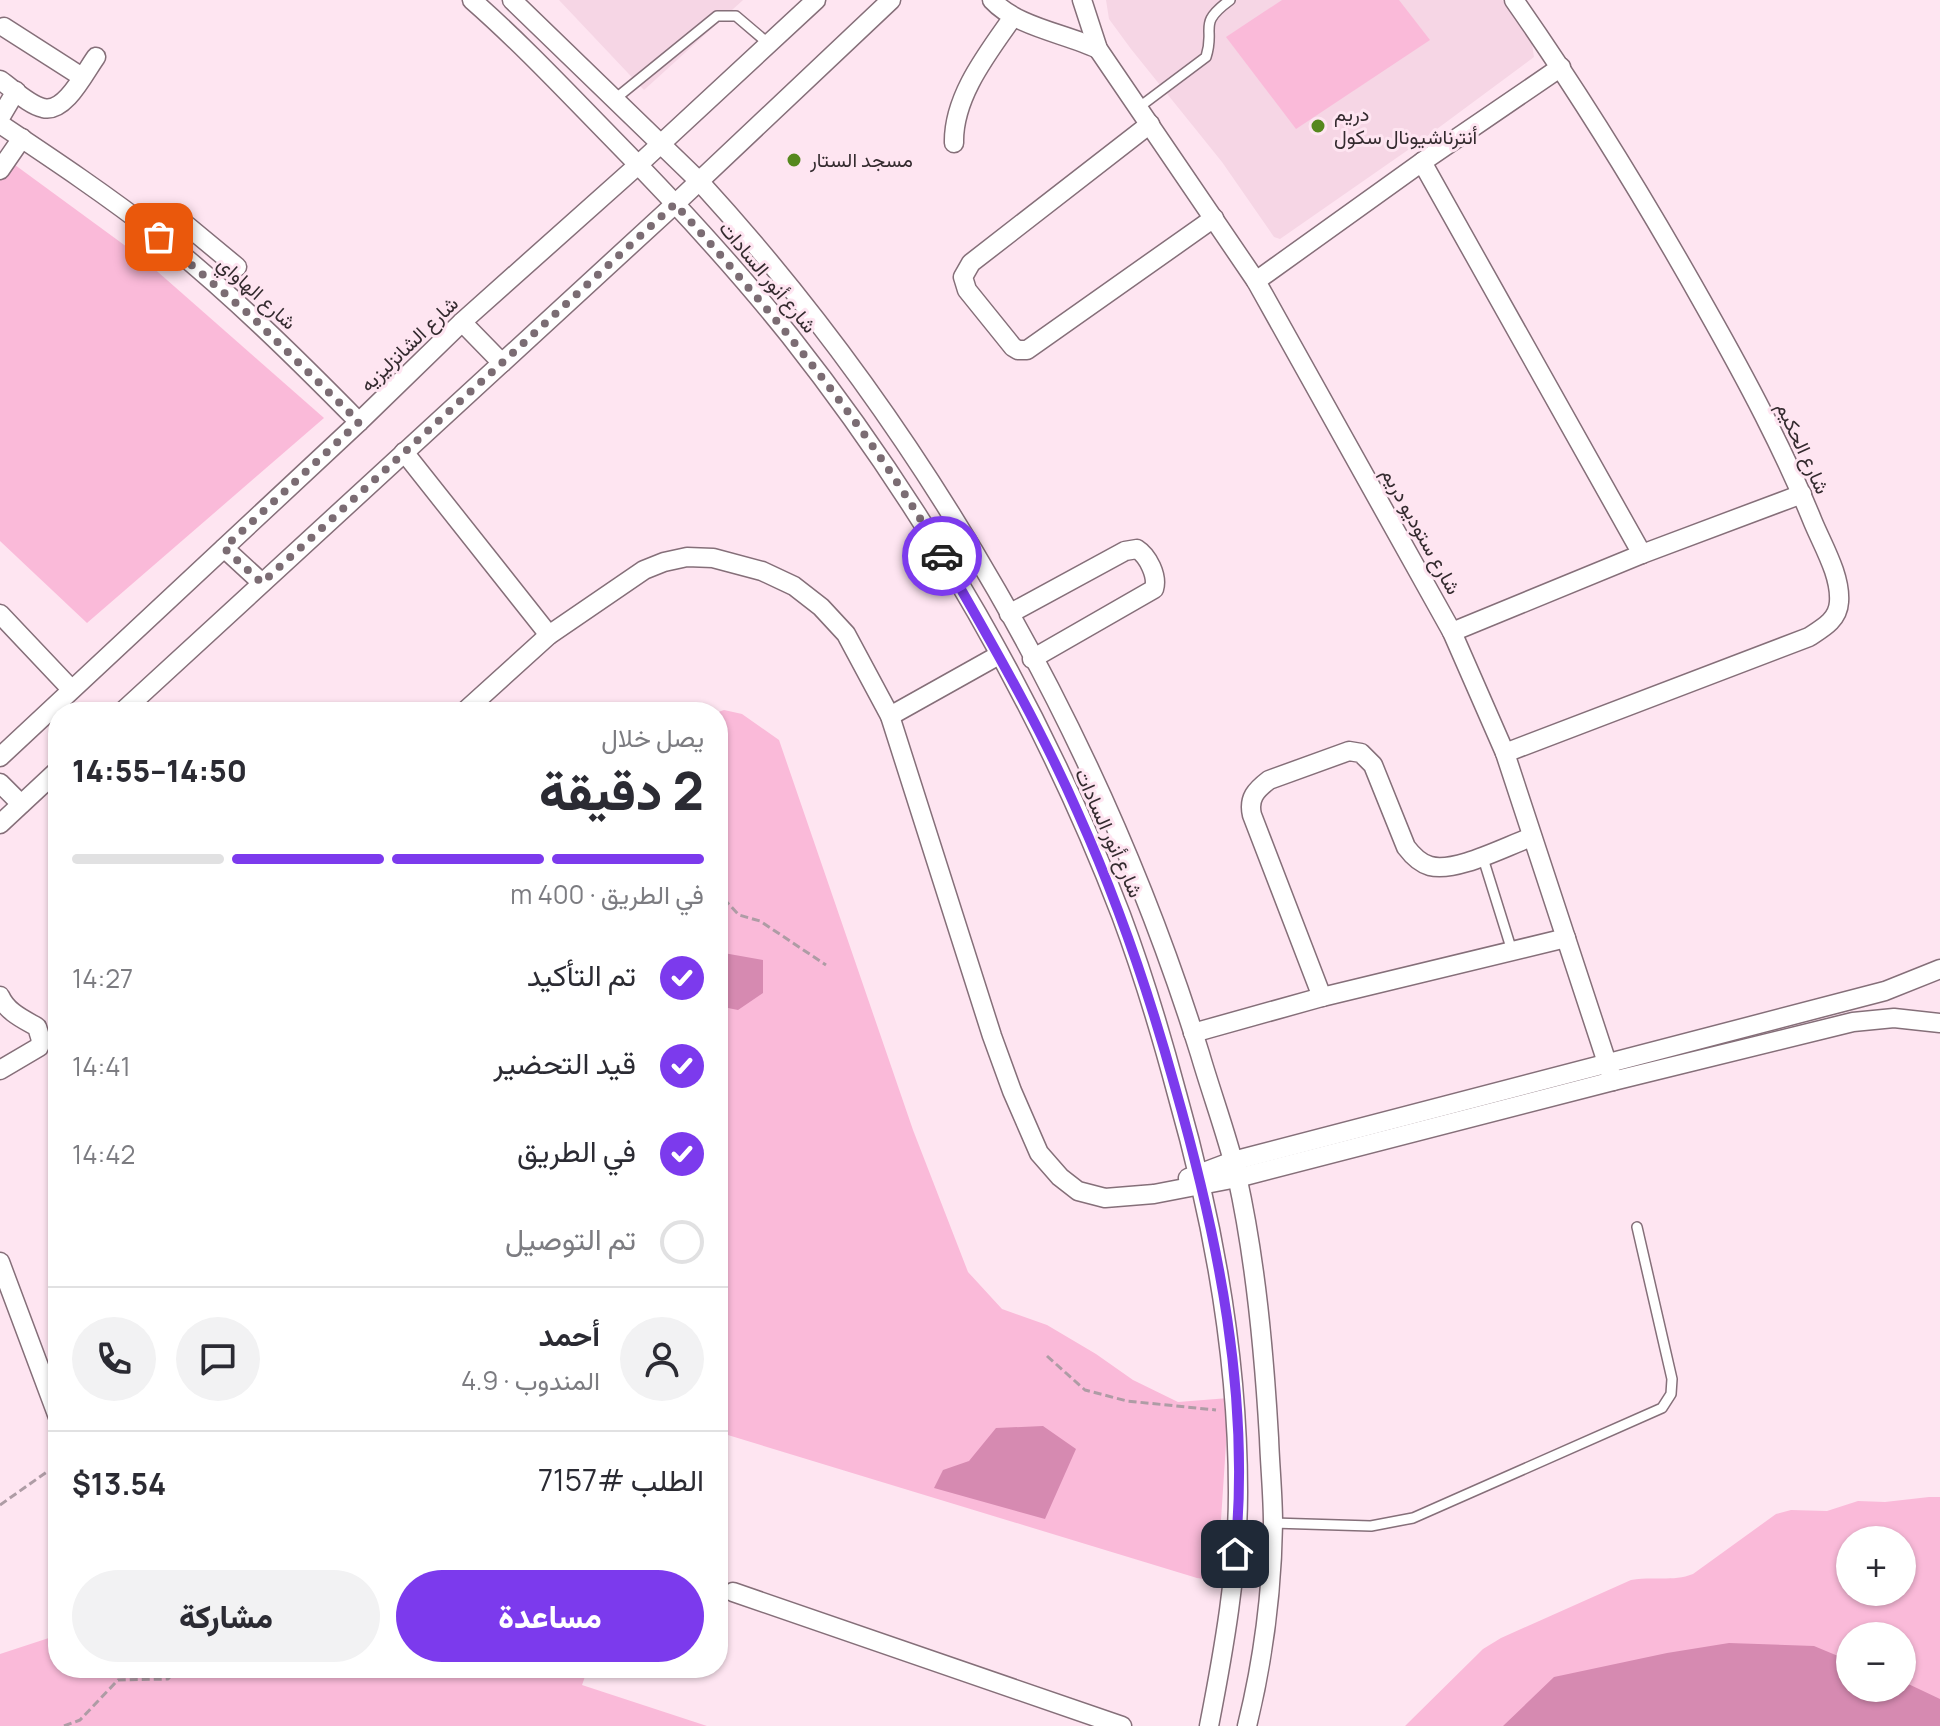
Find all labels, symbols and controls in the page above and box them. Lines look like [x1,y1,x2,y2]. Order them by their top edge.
place label: دريم أنترناشيونال سكول [1334,100,1478,150]
marker: دريم أنترناشيونال سكول [1309,117,1327,135]
place label: مسجد الستار [809,146,913,173]
marker: مسجد الستار [785,151,803,169]
pin [125,203,193,271]
icon: bag [137,215,181,259]
street label: شارع أنور السادات [713,215,823,339]
street label: شارع الهاواي [209,250,303,338]
street label: شارع الشانزليزيه [354,290,464,398]
street label: شارع الحكيم [1770,397,1836,499]
street label: شارع ستوديو دريم [1375,462,1467,600]
courier [902,516,982,596]
icon: car [920,534,964,578]
text: يصل خلال [601,719,704,755]
text: 14:50–14:55 [72,750,247,791]
text: 2 دقيقة [539,755,704,826]
street label: شارع أنور السادات [1068,764,1150,902]
text: في الطريق · 400 m [510,876,704,912]
text: تم التأكيد [527,954,636,995]
icon: check [660,956,704,1000]
text: 14:27 [72,960,133,996]
text: قيد التحضير [493,1042,636,1083]
icon: check [660,1044,704,1088]
text: 14:41 [72,1048,131,1084]
text: في الطريق [517,1130,636,1171]
icon: check [660,1132,704,1176]
text: 14:42 [72,1136,135,1172]
text: تم التوصيل [505,1218,636,1259]
text: أحمد [538,1314,600,1355]
button: phone [72,1317,156,1401]
button: chat [176,1317,260,1401]
button: person [620,1317,704,1401]
text: المندوب · 4.9 [461,1362,600,1398]
text: الطلب #7157 [538,1459,704,1500]
text: $13.54 [72,1463,166,1504]
pin [1201,1520,1269,1588]
map controls [1836,1526,1916,1702]
button: + [1836,1526,1916,1606]
icon: home [1213,1532,1257,1576]
button: مشاركة [72,1570,380,1662]
button: مساعدة [396,1570,704,1662]
button: − [1836,1622,1916,1702]

